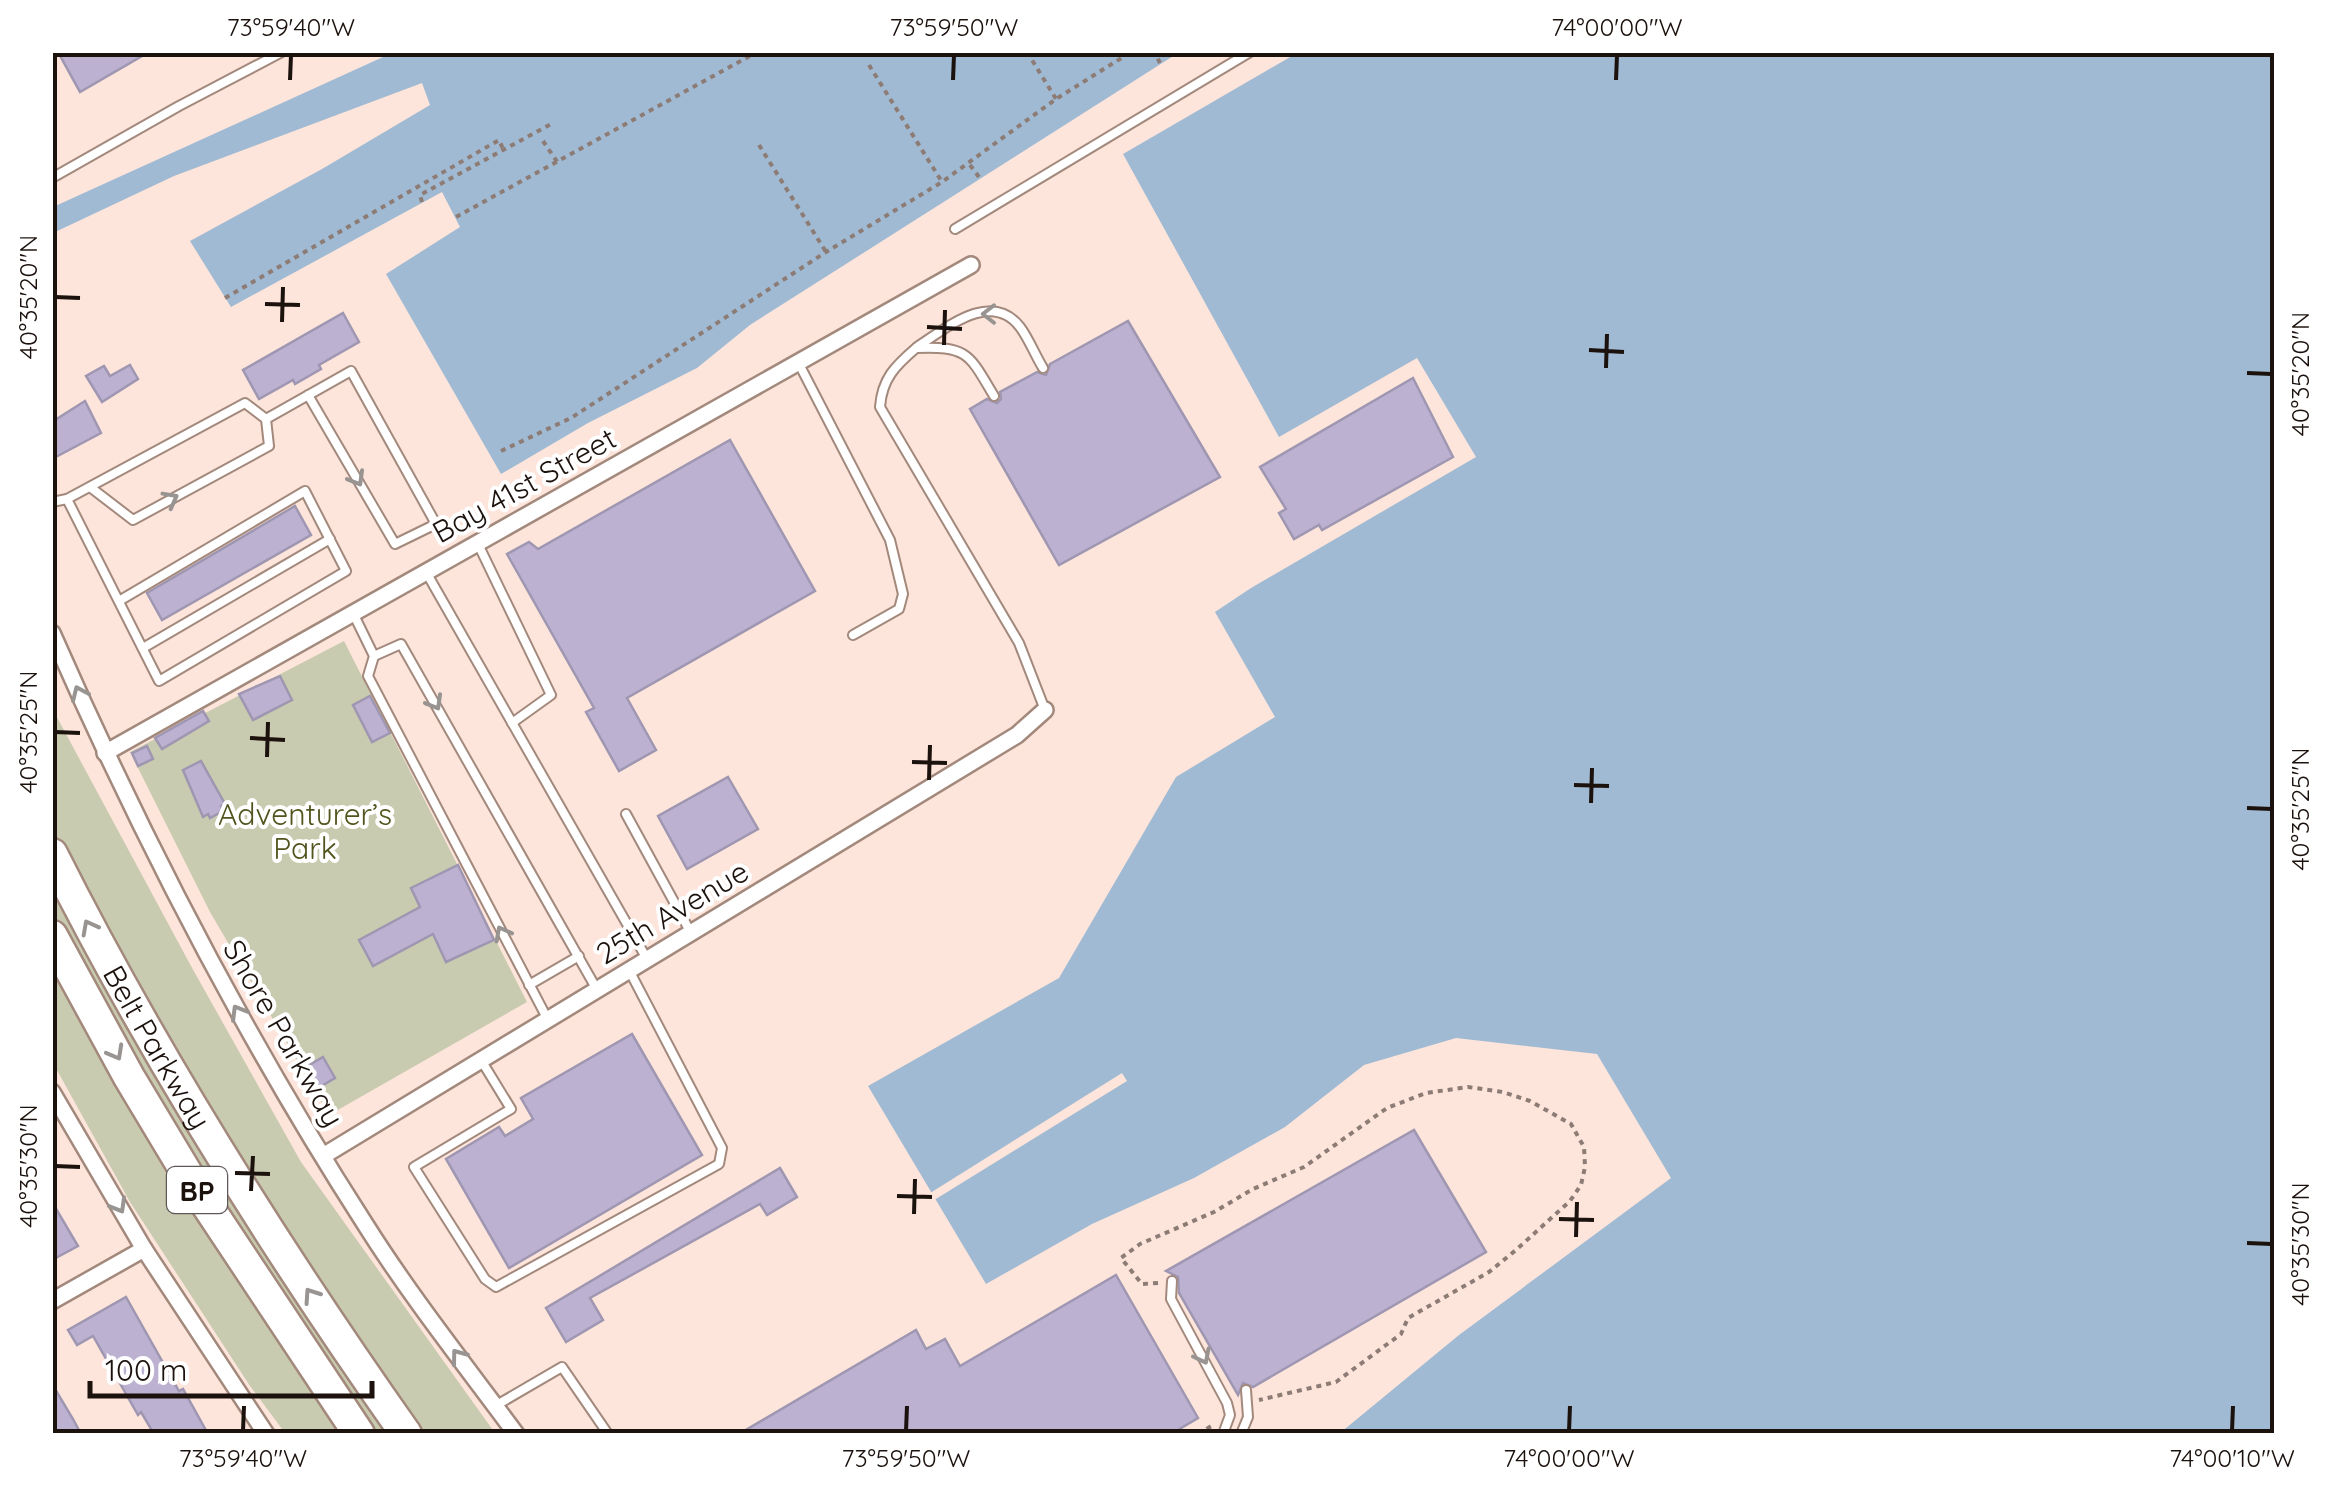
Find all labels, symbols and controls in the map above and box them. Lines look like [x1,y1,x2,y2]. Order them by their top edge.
text: 73°59'40"W [227,11,355,42]
text: 73°59'50"W [890,11,1018,42]
text: 74°00'00"W [1551,11,1683,42]
text: 40°35'20"N [12,235,43,359]
one-way arrow [981,303,996,325]
text: 40°35'20"N [2284,312,2315,436]
street label: Bay 41st Street [426,419,622,551]
one-way arrow [345,468,364,486]
one-way arrow [160,492,178,512]
text: 40°35'25"N [12,670,43,794]
one-way arrow [71,685,91,703]
one-way arrow [422,692,442,710]
text: 40°35'25"N [2284,747,2315,871]
park label: Adventurer’s Park [218,795,392,867]
street label: 25th Avenue [589,852,755,972]
one-way arrow [82,920,102,938]
one-way arrow [495,926,514,944]
street label: Shore Parkway [215,933,353,1133]
street label: Belt Parkway [95,959,220,1136]
one-way arrow [231,1005,250,1023]
one-way arrow [103,1042,123,1060]
text: 40°35'30"N [12,1104,43,1228]
road number: BP [167,1167,227,1213]
text: 40°35'30"N [2284,1182,2315,1306]
one-way arrow [107,1195,127,1213]
one-way arrow [305,1288,323,1307]
scale bar [90,1336,372,1398]
one-way arrow [1191,1346,1211,1364]
one-way arrow [452,1349,469,1367]
text: 100 m [105,1351,187,1389]
text: 73°59'40"W [179,1442,307,1473]
text: 73°59'50"W [842,1442,970,1473]
text: 74°00'00"W [1503,1442,1635,1473]
text: 74°00'10"W [2169,1442,2295,1473]

